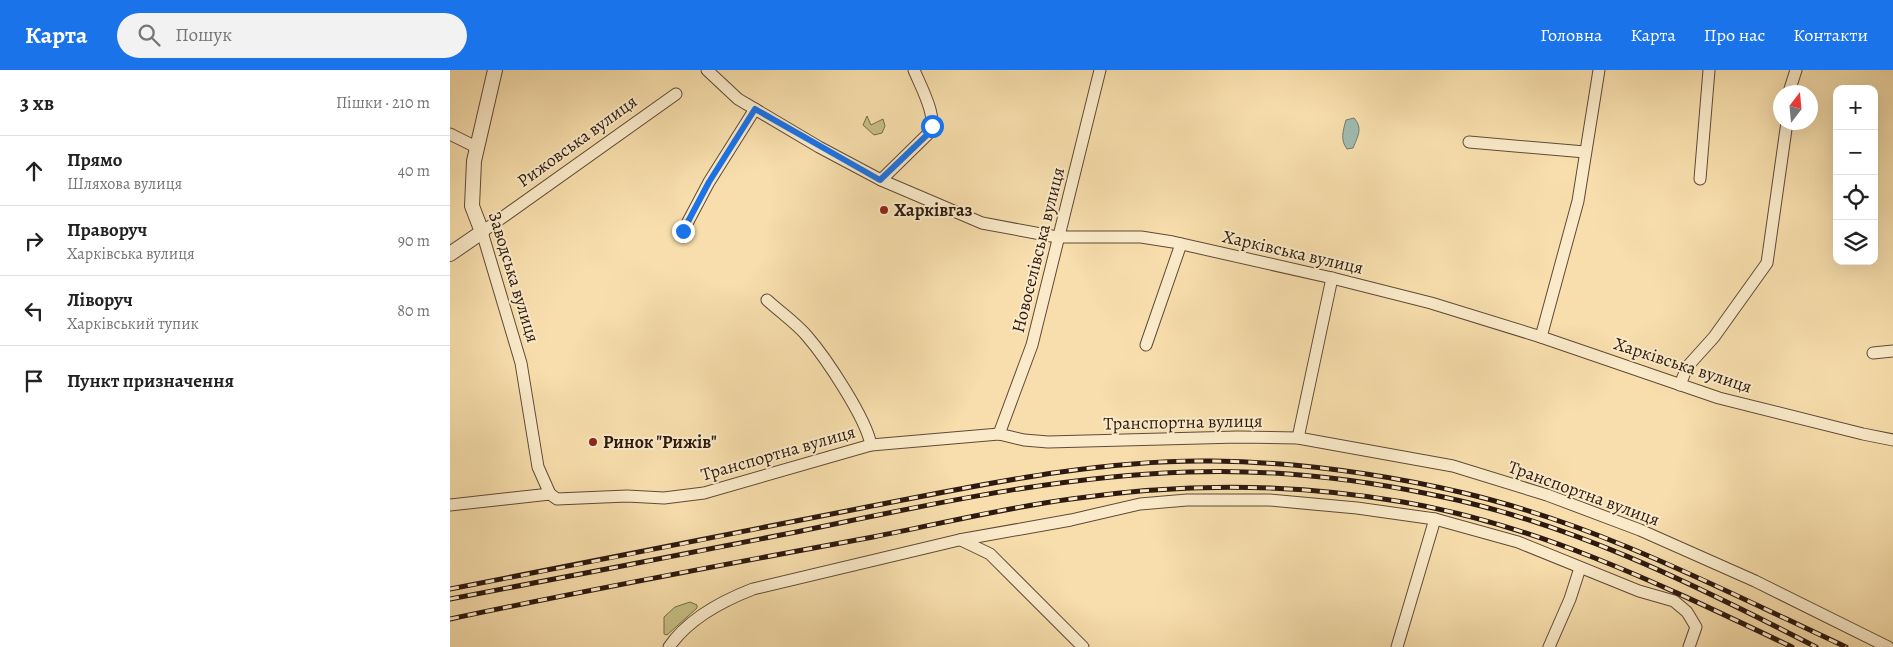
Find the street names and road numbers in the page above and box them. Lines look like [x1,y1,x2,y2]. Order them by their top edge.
street label: Рижовська вулиця [512,89,642,193]
street label: Новоселівська вулиця [1006,165,1070,335]
street label: Заводська вулиця [483,209,545,345]
street label: Харківська вулиця [1220,224,1366,280]
street label: Харківська вулиця [1611,331,1755,399]
street label: Транспортна вулиця [1103,409,1263,435]
street label: Транспортна вулиця [698,420,858,486]
street label: Транспортна вулиця [1505,454,1663,532]

